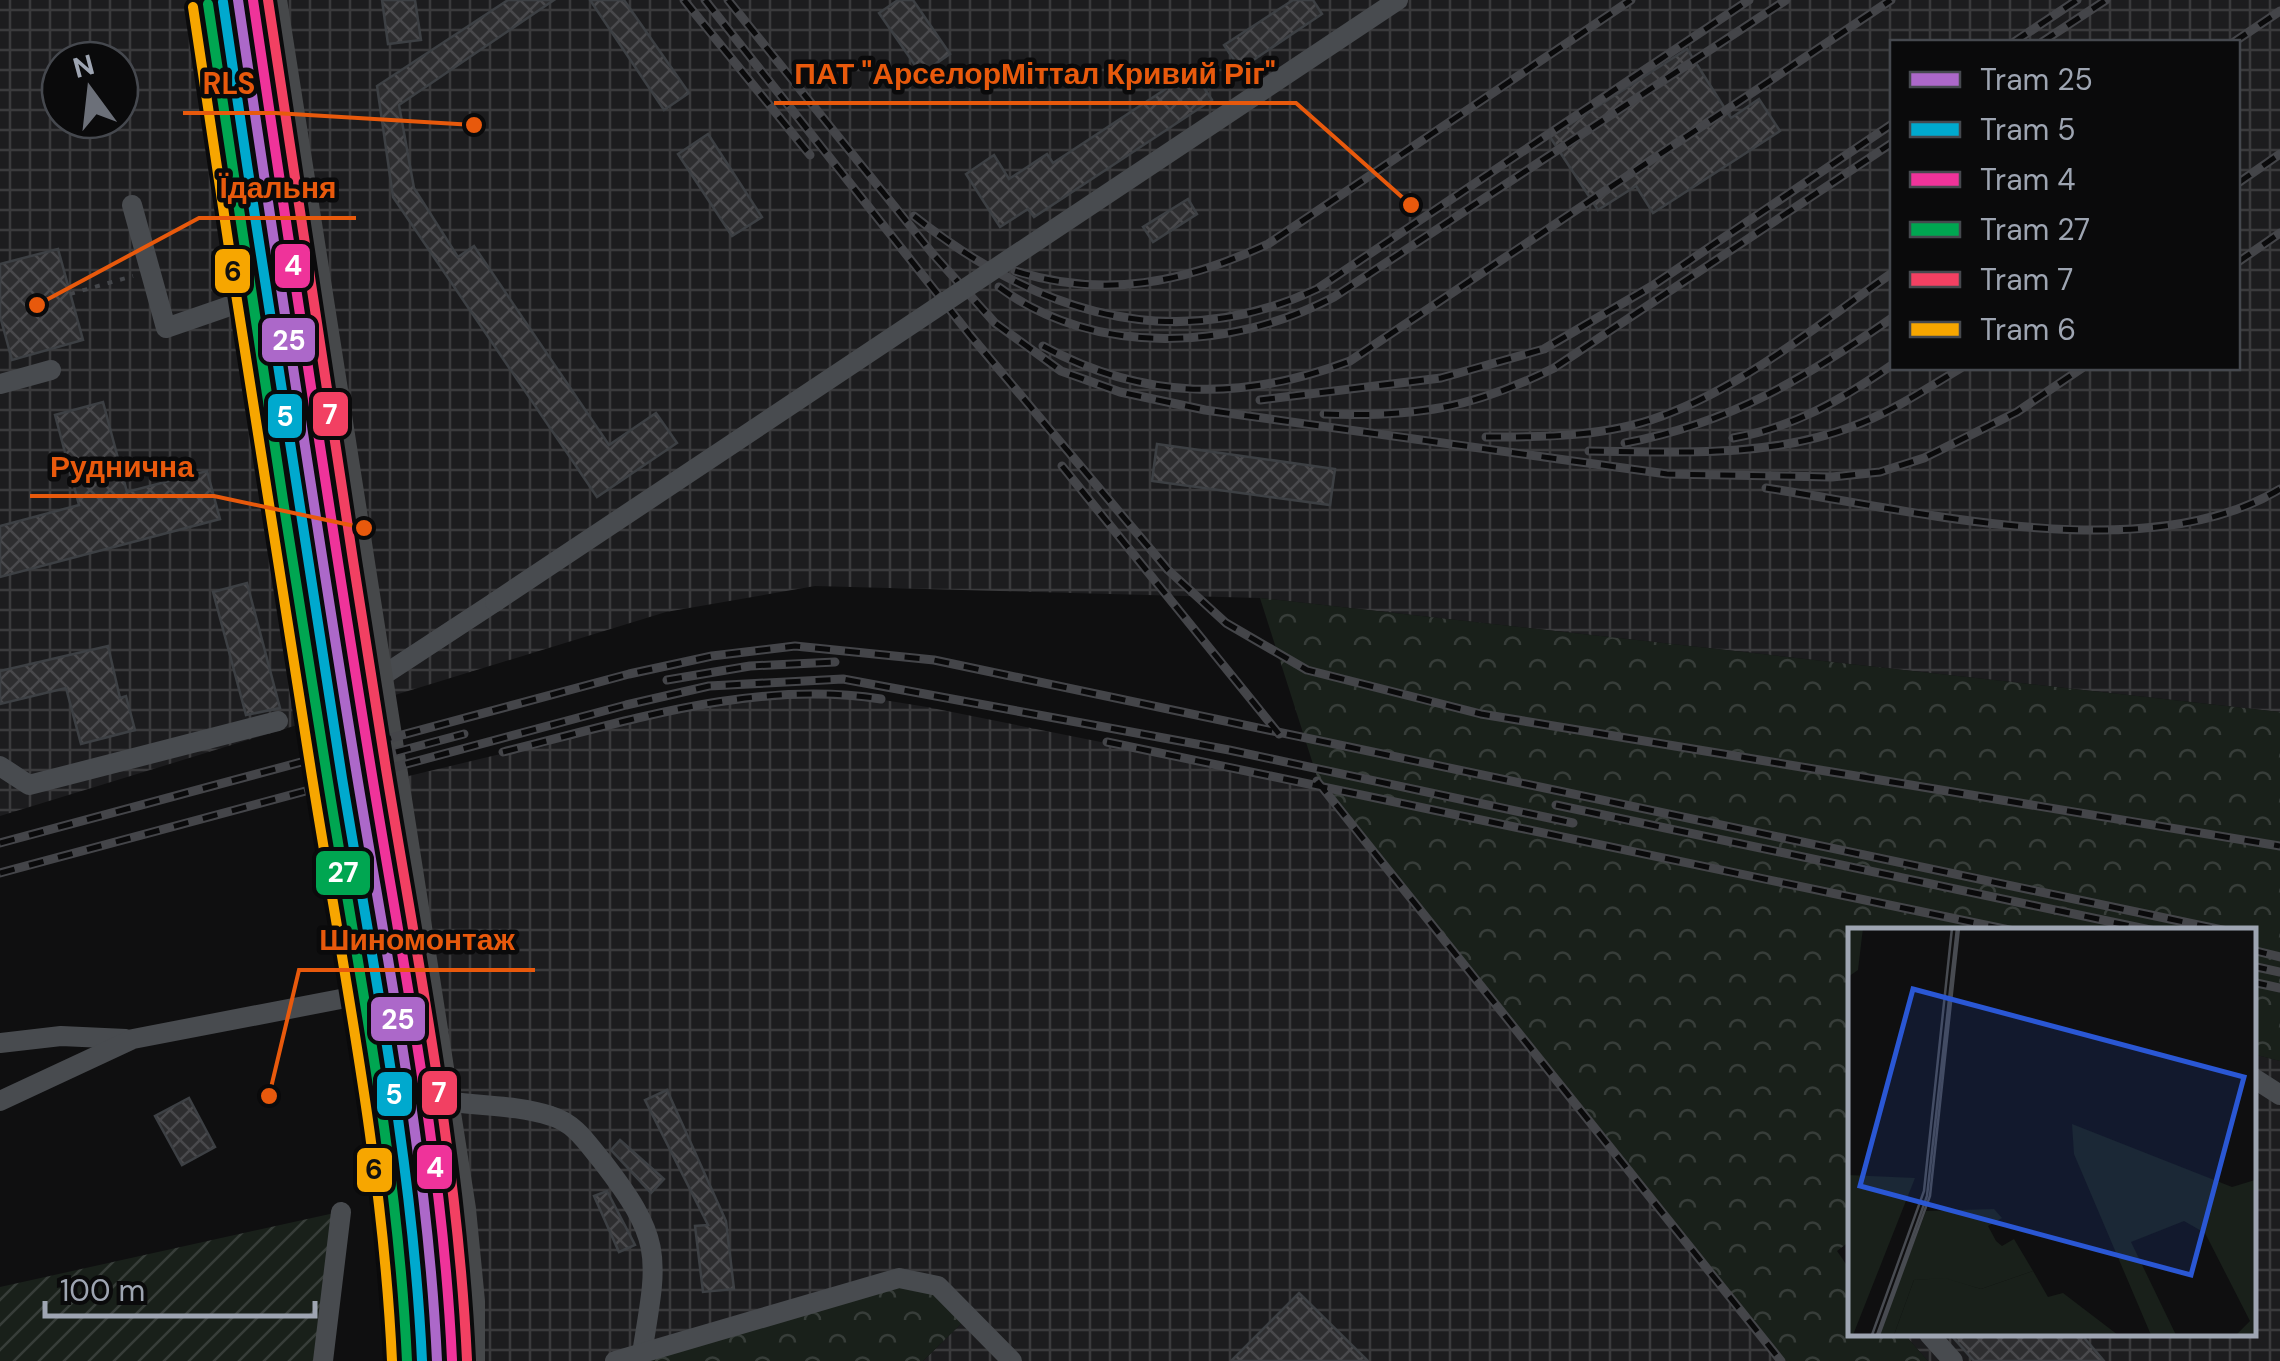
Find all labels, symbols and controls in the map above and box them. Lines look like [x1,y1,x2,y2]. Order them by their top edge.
north arrow [40,40,140,140]
legend [1890,40,2240,370]
callout: ПАТ "АрселорМіттал Кривий Ріг" [774,43,1296,103]
text: N [69,46,98,87]
callout: RLS [183,53,275,113]
text: ПАТ "АрселорМіттал Кривий Ріг" [794,54,1276,93]
text: Tram 25 [1980,60,2093,99]
text: RLS [203,64,255,103]
text: Tram 5 [1980,110,2076,149]
callout: Їдальня [199,158,356,218]
text: Tram 4 [1980,160,2075,199]
text: Їдальня [218,168,337,207]
text: Tram 27 [1980,210,2090,249]
line badge: 4 [273,242,312,290]
line badge: 6 [213,247,252,295]
text: 4 [284,247,302,284]
text: 6 [224,253,242,290]
text: Tram 7 [1980,260,2073,299]
text: Tram 6 [1980,310,2076,349]
line badge: 25 [260,316,317,364]
text: 25 [272,322,306,359]
line badge: 7 [311,390,350,438]
line badge: 5 [266,392,304,440]
text: 7 [322,396,338,433]
text: 5 [276,398,294,435]
callout: Руднична [30,436,214,496]
text: Руднична [50,447,194,486]
line badge: 27 [314,849,372,897]
text: 27 [328,854,359,891]
callout: Шиномонтаж [299,910,535,970]
text: Шиномонтаж [319,920,515,959]
inset map [1848,928,2255,1336]
line badge: 25 [369,995,427,1043]
text: 25 [381,1001,415,1038]
line badge: 7 [420,1069,459,1117]
line badge: 5 [375,1070,414,1118]
text: 7 [431,1074,447,1111]
text: 5 [385,1076,403,1113]
line badge: 4 [415,1143,454,1191]
line badge: 6 [355,1146,394,1194]
text: 4 [426,1149,444,1186]
text: 6 [365,1151,383,1188]
scale bar [45,1256,315,1318]
text: 100 m [60,1271,145,1310]

